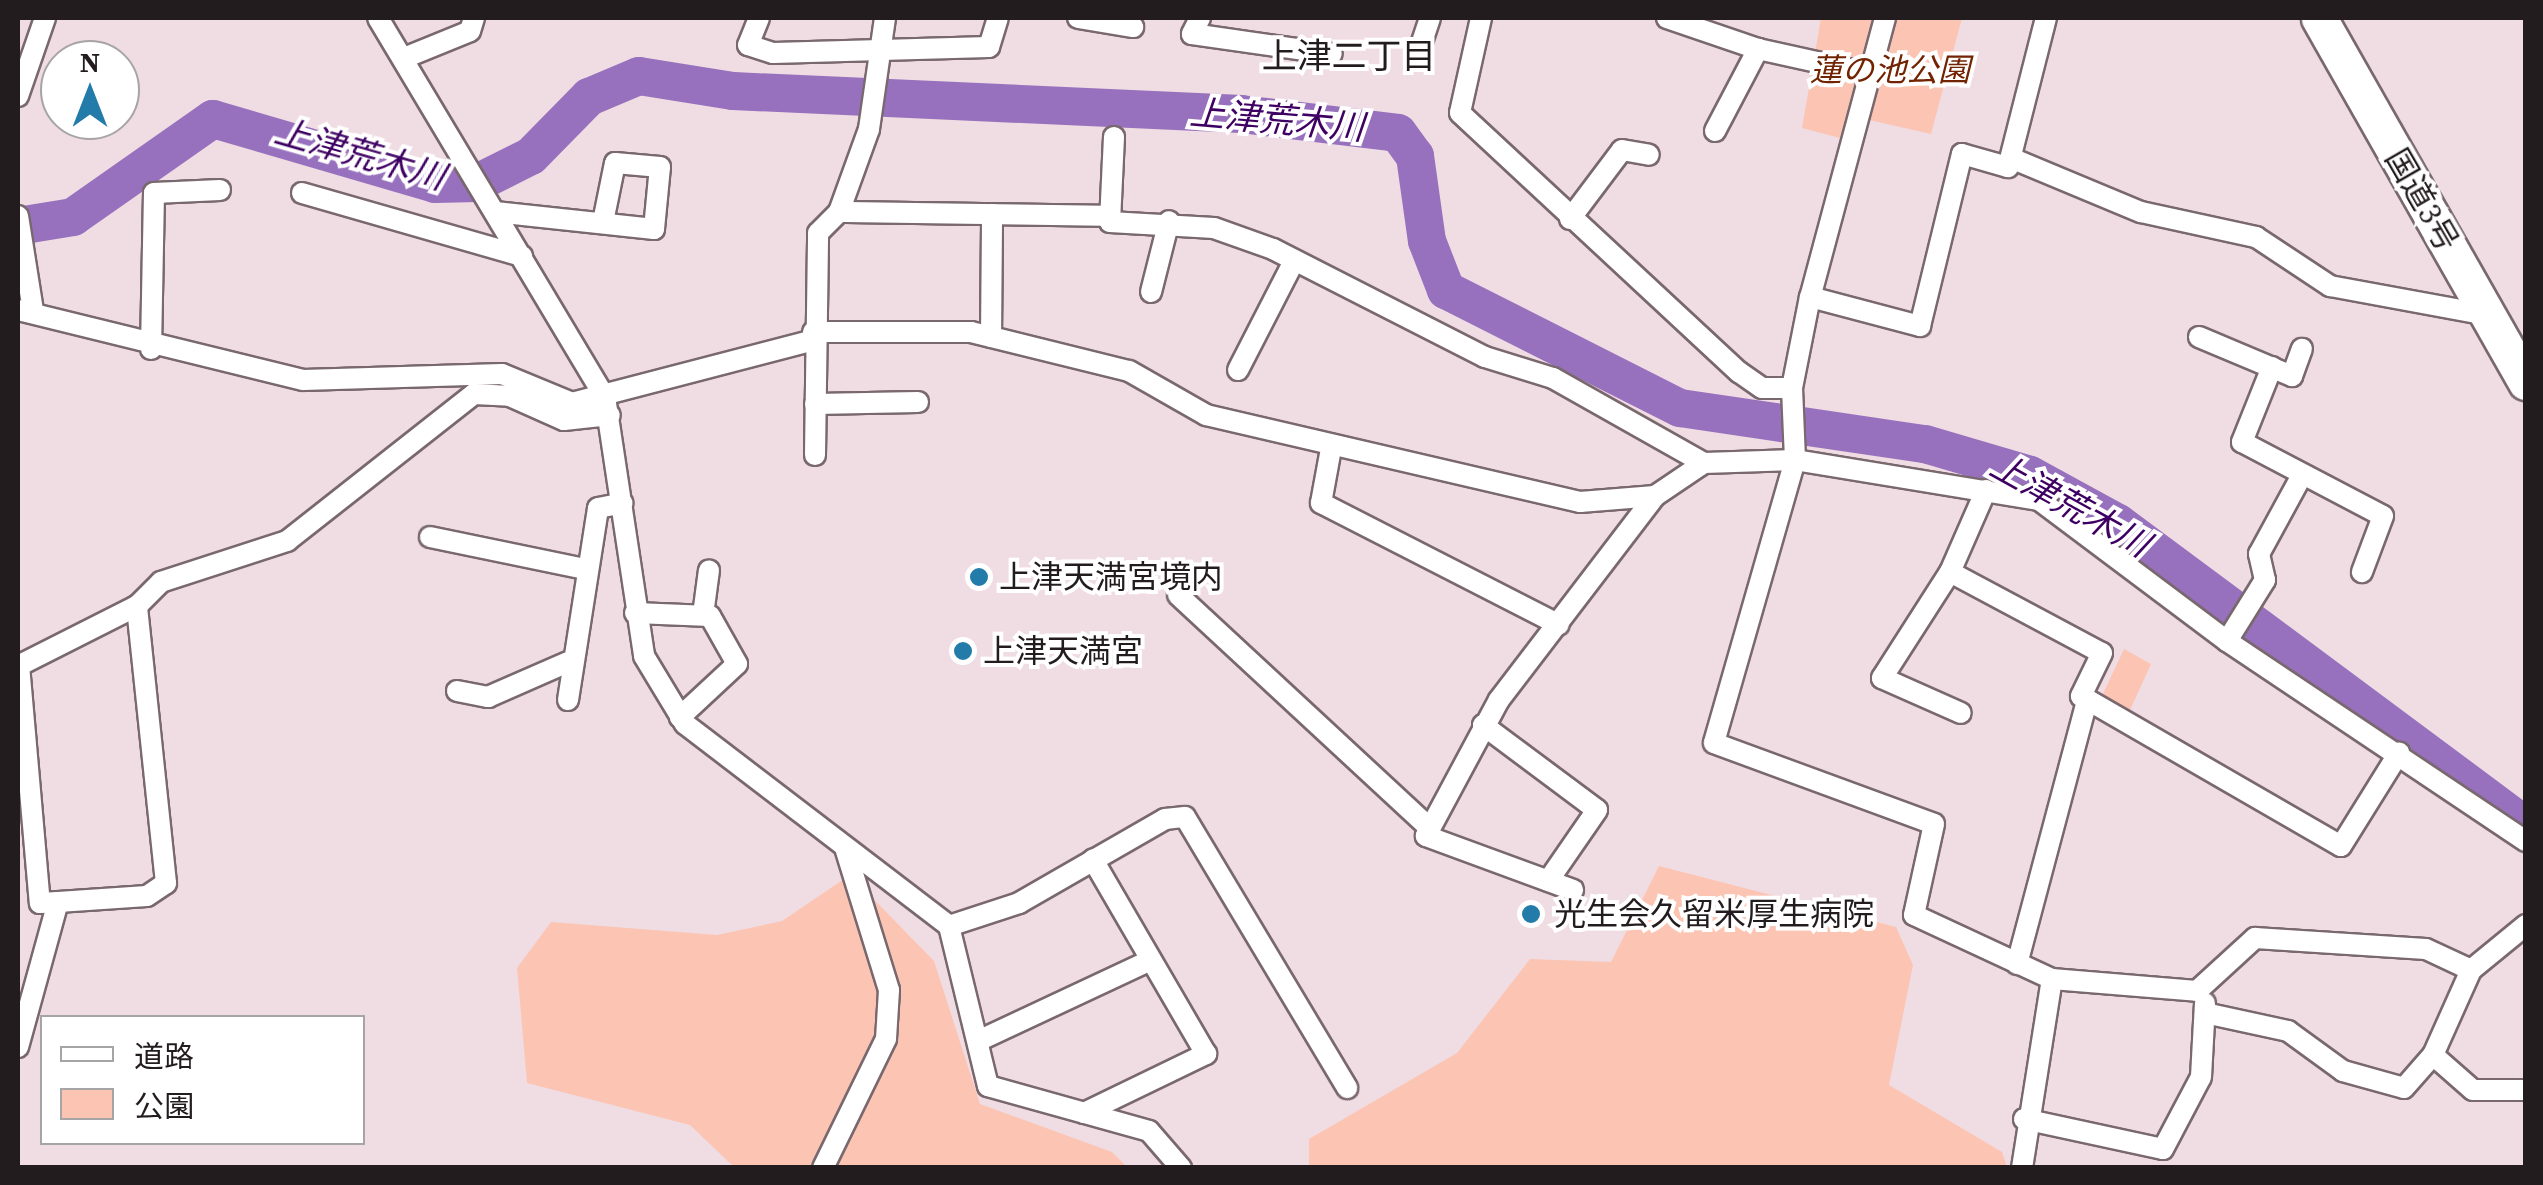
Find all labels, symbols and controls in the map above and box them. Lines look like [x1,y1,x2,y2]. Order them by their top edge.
district label: 上津二丁目 [1262,35,1436,77]
north arrow [40,40,140,140]
text: N [80,43,100,81]
park label: 蓮の池公園 [1810,51,1970,89]
water label: 上津荒木川 [1188,91,1366,149]
water label: 上津荒木川 [270,110,450,198]
street label: 国道3号 [2377,142,2467,258]
water label: 上津荒木川 [1983,444,2157,566]
place label: 上津天満宮境内 [999,558,1223,596]
marker: 上津天満宮境内 [968,566,990,588]
place label: 上津天満宮 [983,632,1143,670]
marker: 上津天満宮 [952,640,974,662]
place label: 光生会久留米厚生病院 [1554,895,1874,933]
marker: 光生会久留米厚生病院 [1518,901,1544,927]
legend [40,1015,365,1145]
text: 道路 [134,1036,194,1077]
text: 公園 [134,1086,194,1127]

